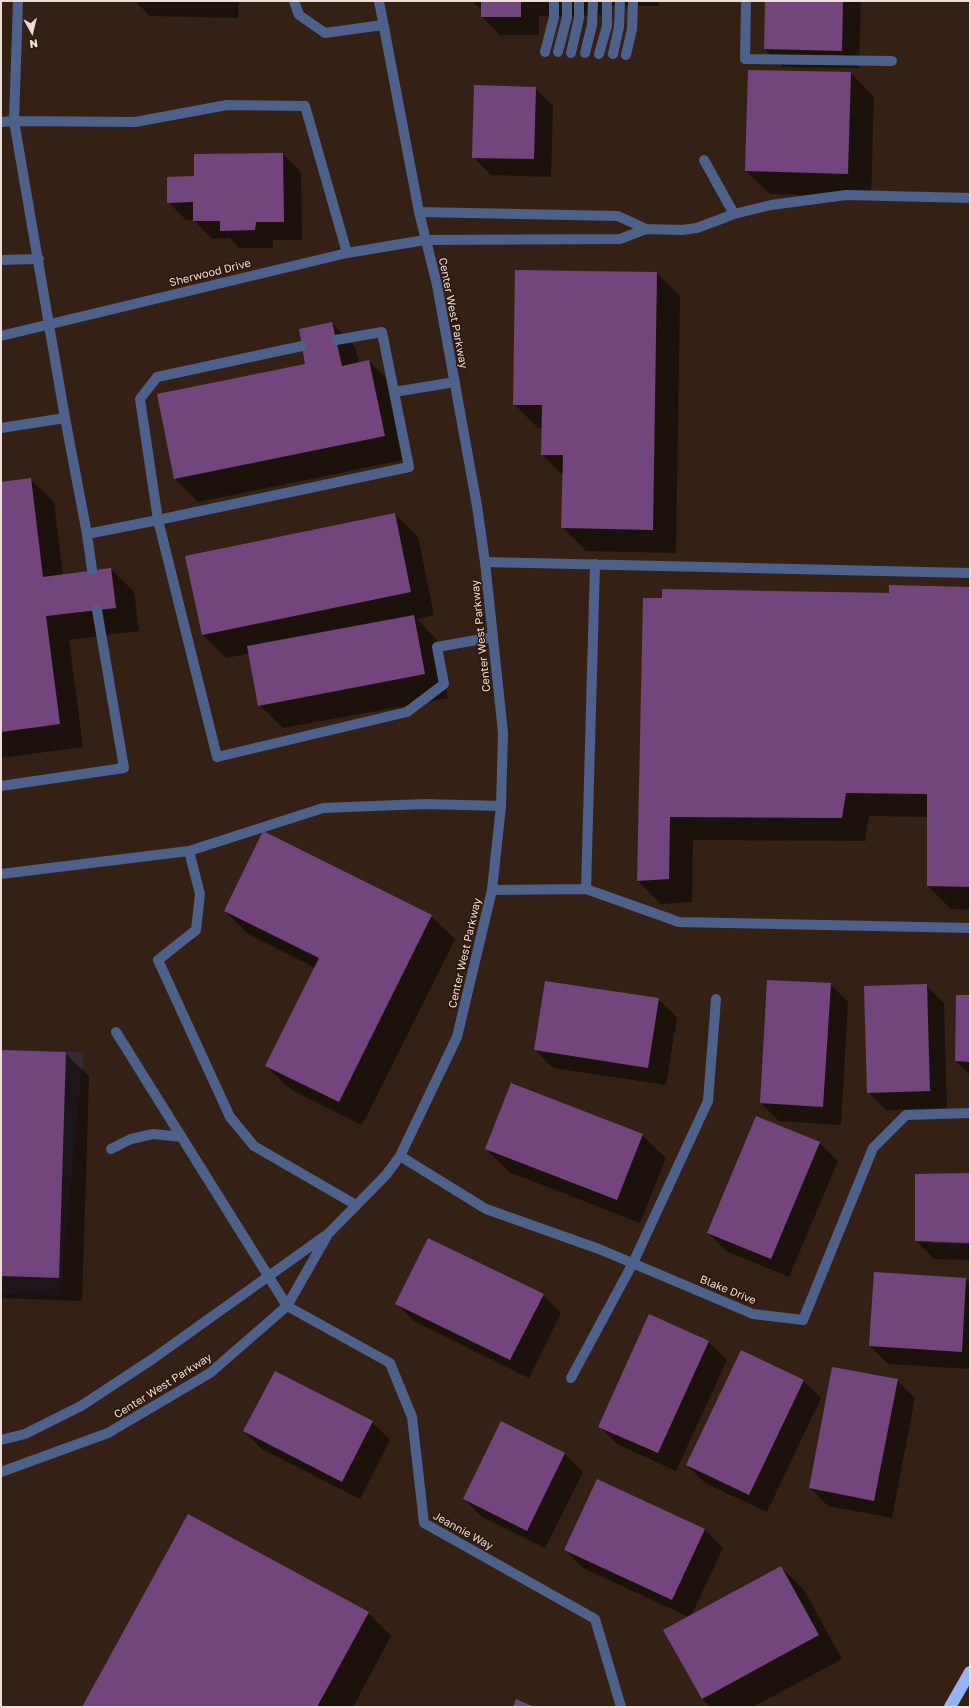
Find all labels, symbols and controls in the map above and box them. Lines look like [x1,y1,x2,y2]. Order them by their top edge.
north arrow [12,12,52,52]
text: N [29,37,39,51]
street label: Sherwood Drive [168,256,252,290]
street label: Center West Parkway [436,256,470,370]
street label: Center West Parkway [469,579,493,693]
street label: Center West Parkway [446,897,484,1009]
street label: Blake Drive [698,1273,758,1307]
street label: Center West Parkway [112,1351,214,1421]
street label: Jeannie Way [431,1509,495,1553]

